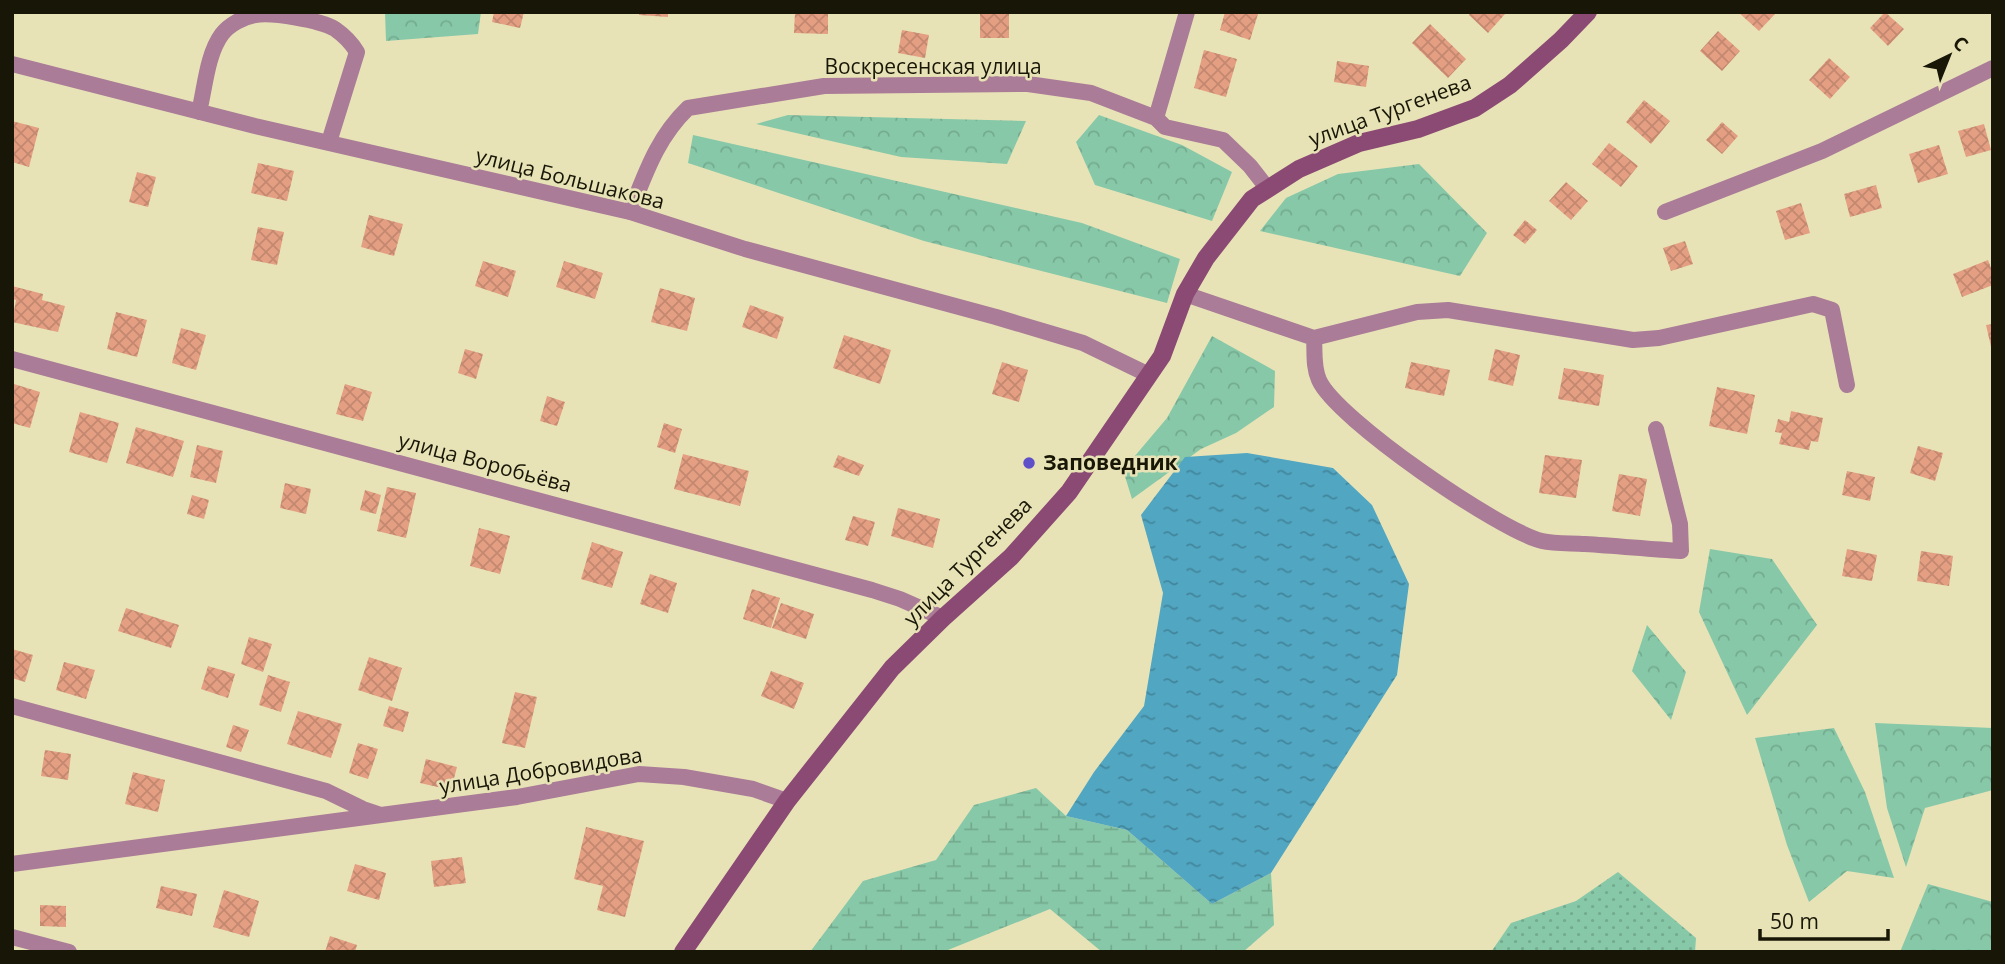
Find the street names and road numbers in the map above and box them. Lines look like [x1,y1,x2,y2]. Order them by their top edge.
street label: Воскресенская улица [824,52,1042,80]
street label: улица Тургенева [1305,68,1475,152]
street label: улица Большакова [473,141,668,215]
street label: улица Воробьёва [396,425,575,499]
street label: улица Тургенева [897,491,1038,632]
street label: улица Добровидова [437,740,644,800]

